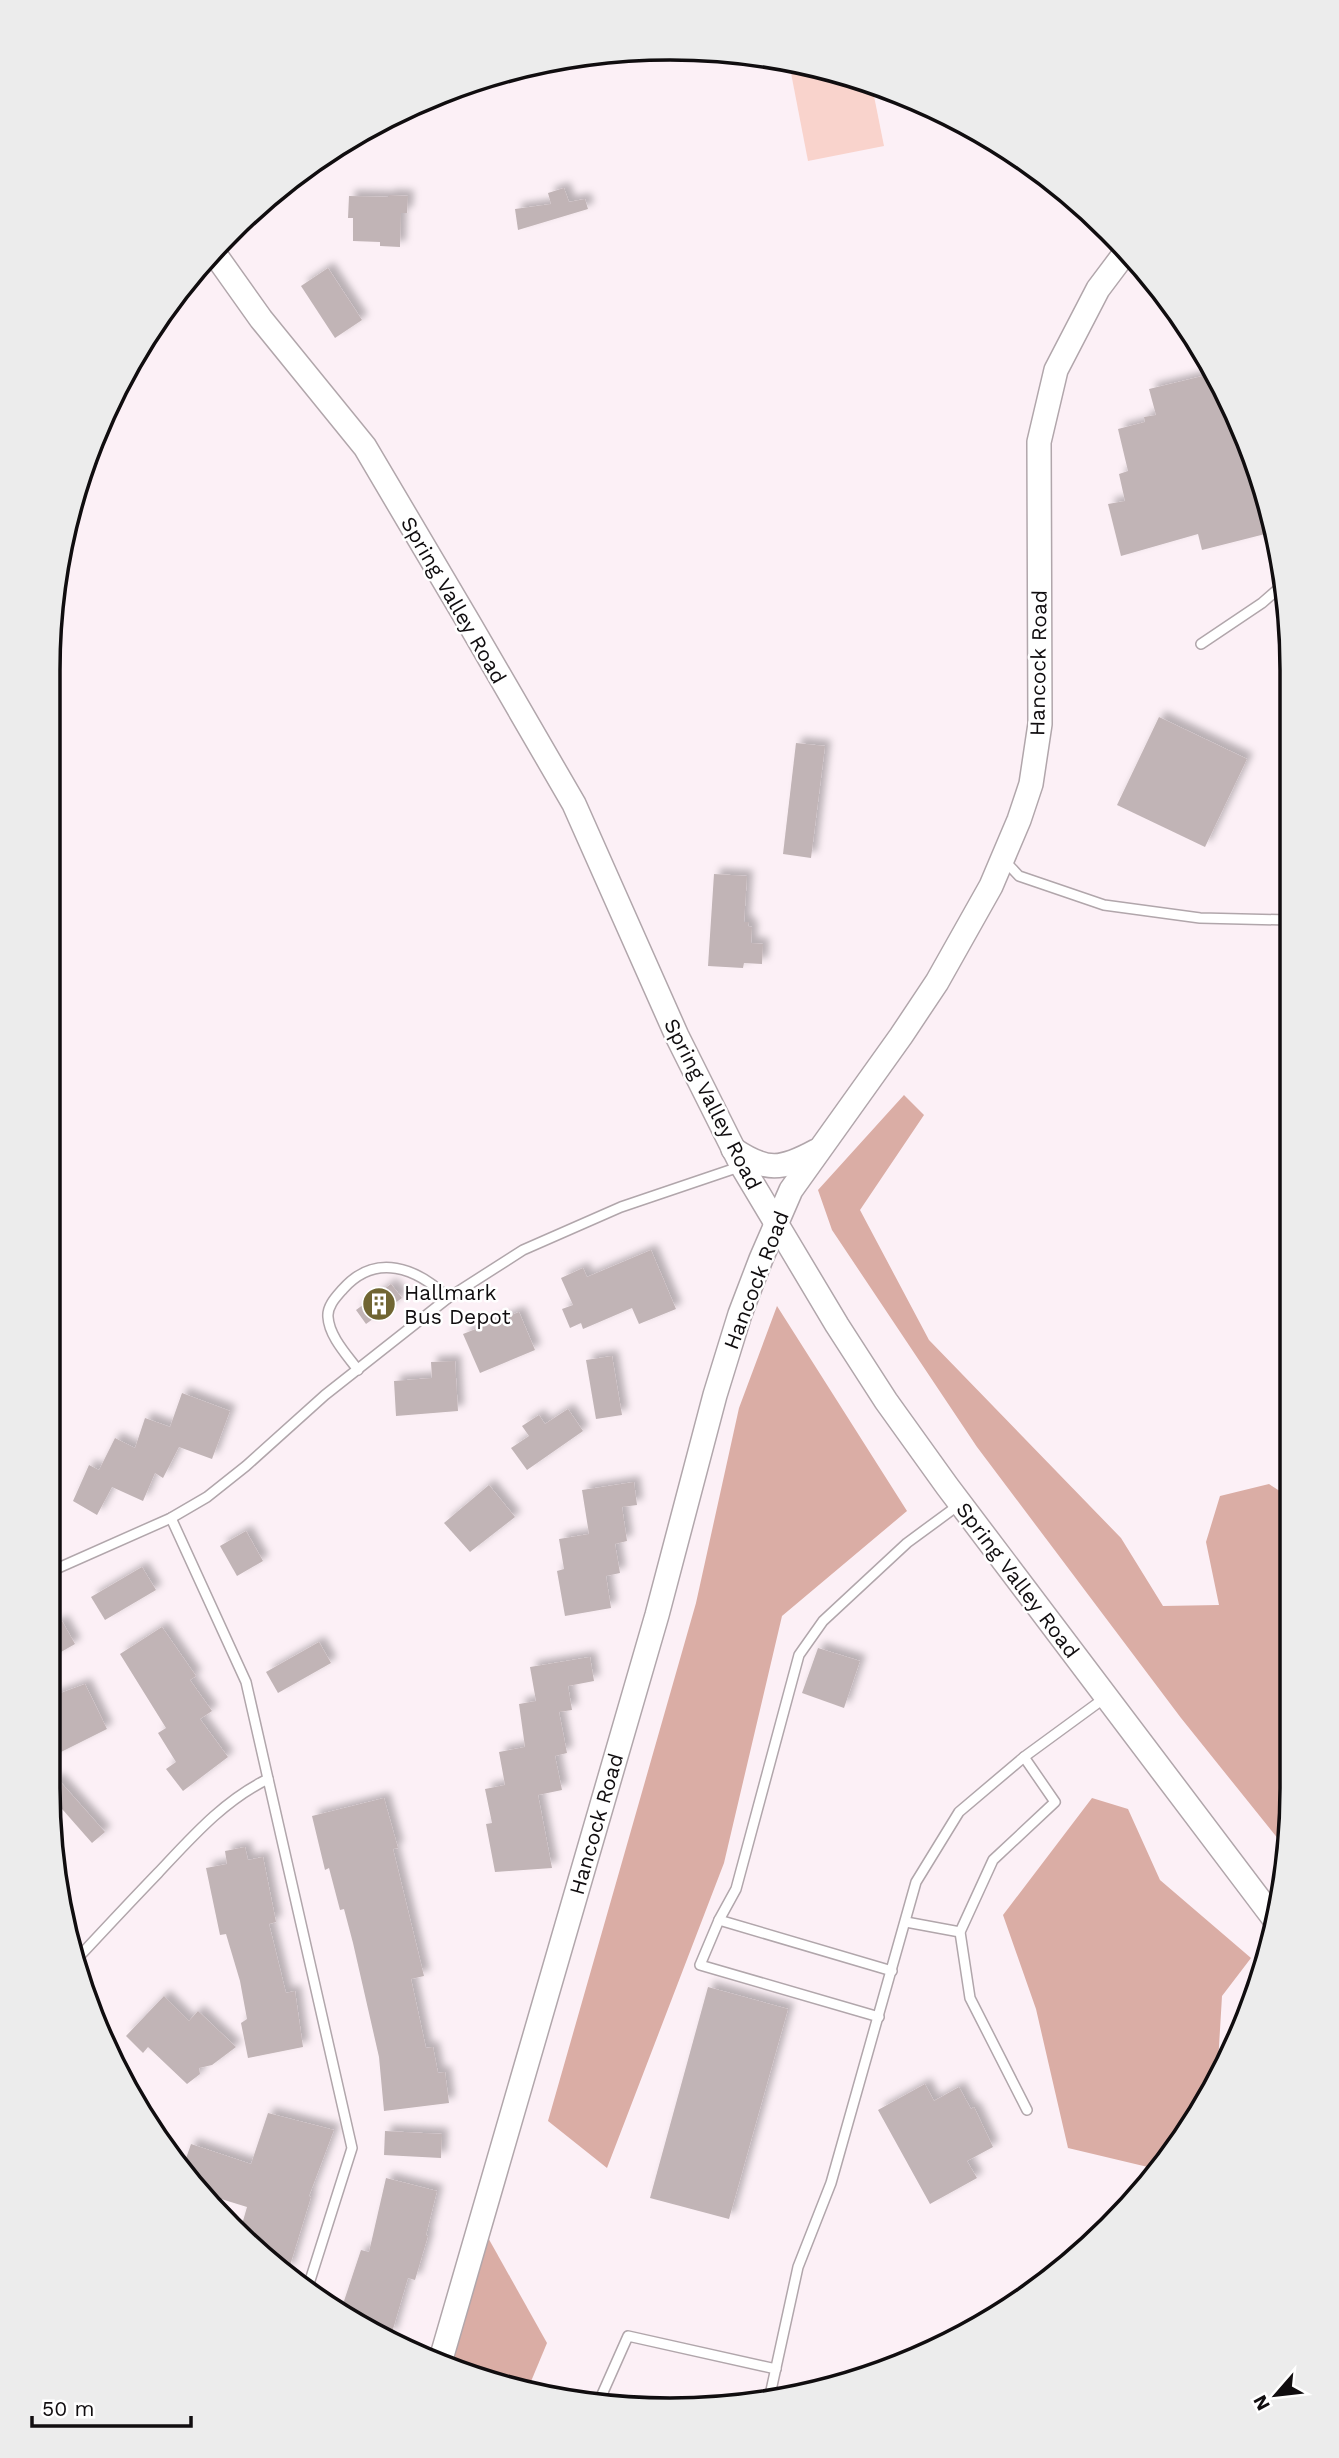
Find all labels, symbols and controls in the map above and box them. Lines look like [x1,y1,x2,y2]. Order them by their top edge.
street label: Spring Valley Road [396,512,512,688]
street label: Hancock Road [1024,590,1052,736]
street label: Spring Valley Road [659,1014,767,1194]
street label: Hancock Road [718,1207,794,1353]
place label: Hallmark Bus Depot [404,1280,511,1329]
building icon: Hallmark Bus Depot [360,1285,398,1323]
street label: Spring Valley Road [951,1497,1085,1663]
street label: Hancock Road [564,1750,628,1898]
north arrow [1241,2360,1311,2430]
scale bar [32,2384,191,2428]
text: N [1248,2391,1275,2414]
text: 50 m [42,2396,94,2421]

